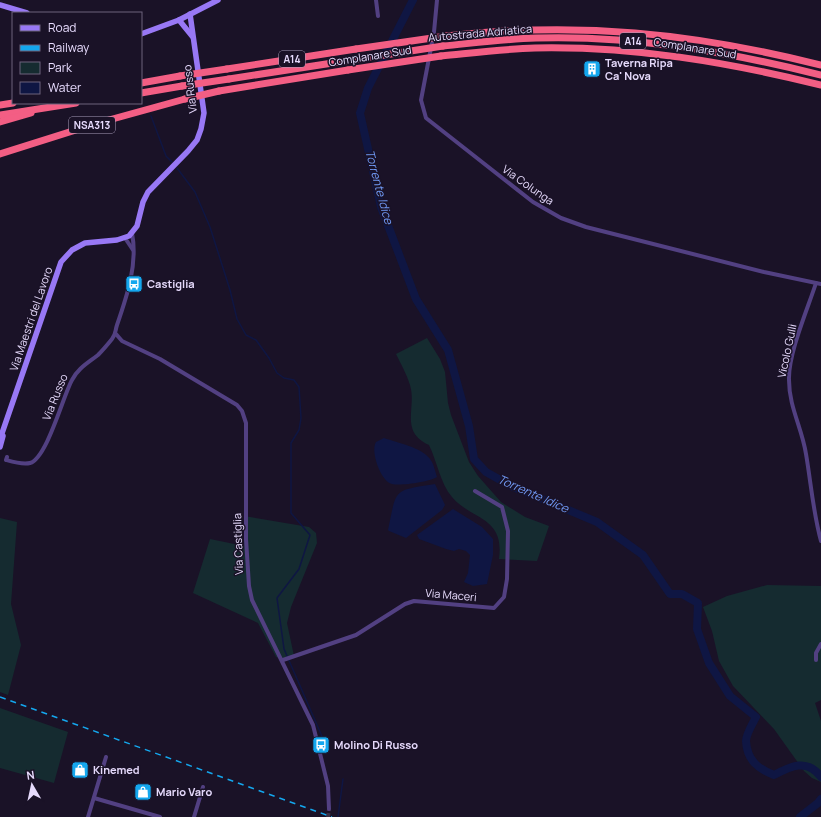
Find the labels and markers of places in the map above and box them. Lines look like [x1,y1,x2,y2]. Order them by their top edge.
place label: Taverna Ripa Ca' Nova [605,55,673,83]
building icon: Taverna Ripa Ca' Nova [582,59,602,79]
bus stop icon: Castiglia [124,274,144,294]
place label: Castiglia [147,276,195,291]
bus stop icon: Molino Di Russo [311,735,331,755]
place label: Molino Di Russo [334,737,418,752]
shop icon: Kinemed [70,760,90,780]
place label: Kinemed [93,762,140,777]
shop icon: Mario Varo [133,782,153,802]
place label: Mario Varo [156,784,212,799]

